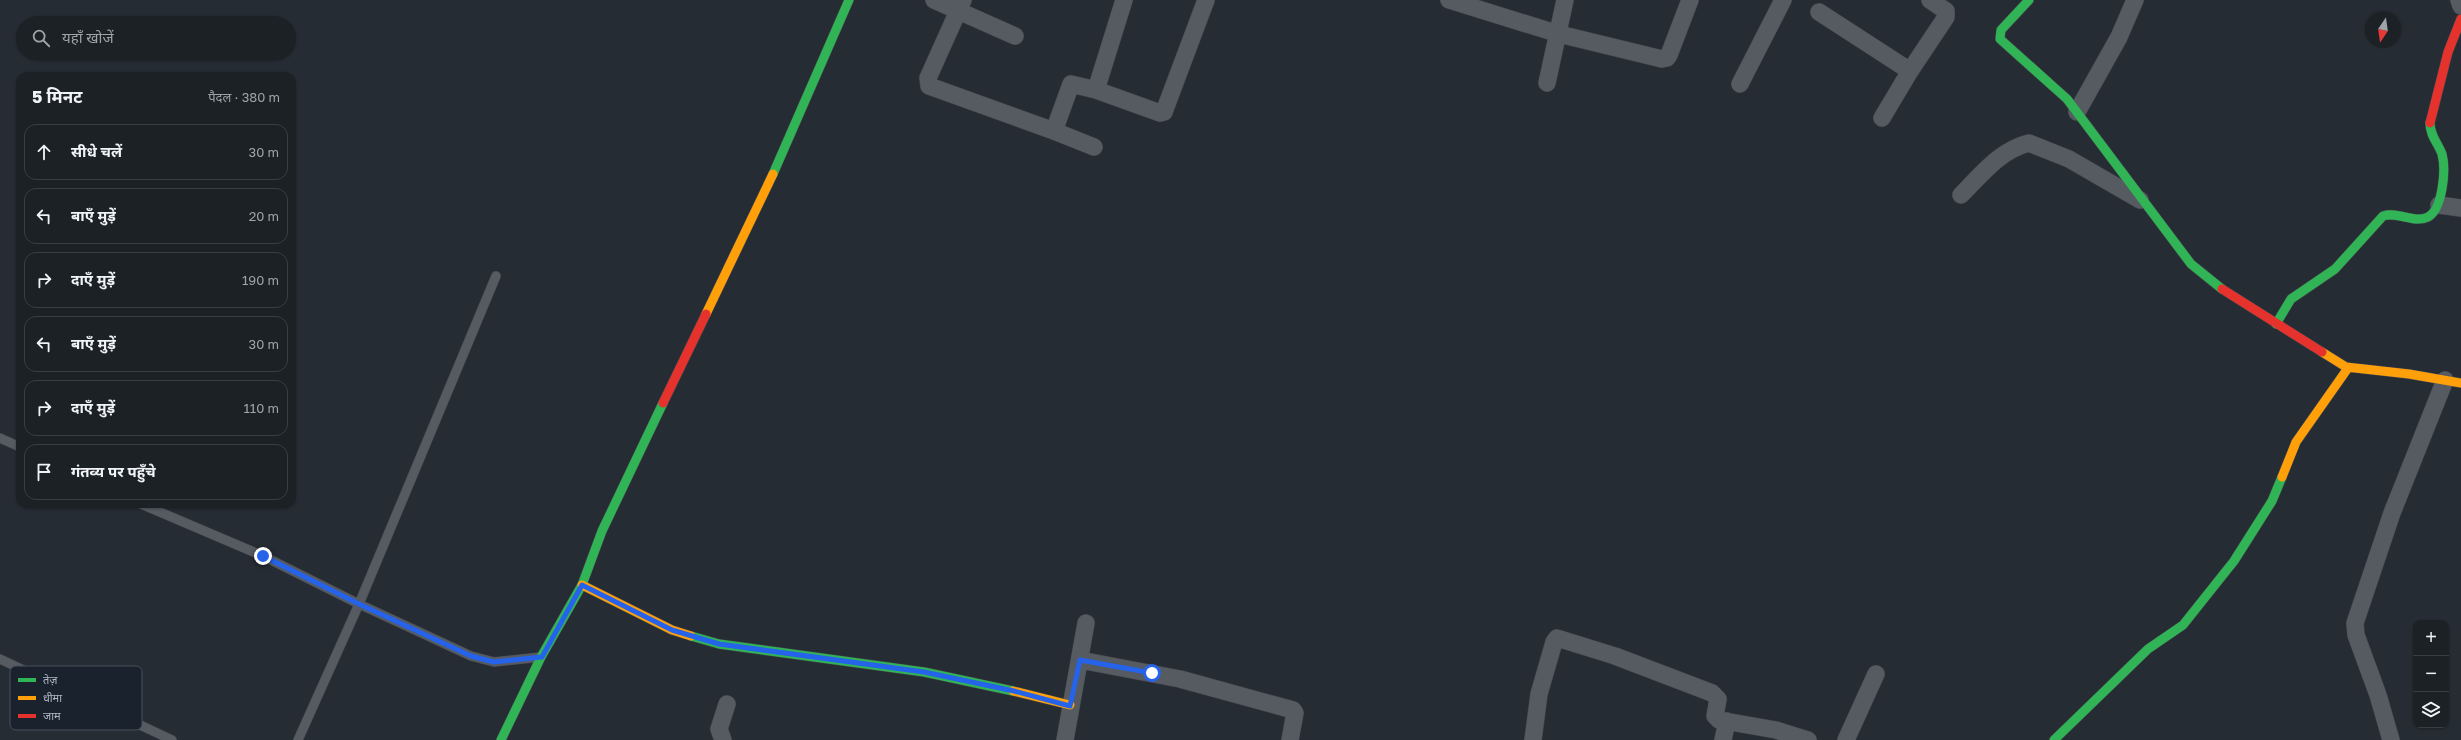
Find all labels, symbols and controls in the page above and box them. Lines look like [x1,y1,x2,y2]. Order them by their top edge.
north arrow [2365,12,2401,48]
search box [16,16,296,60]
icon: search [30,27,52,49]
text: यहाँ खोजें [62,28,114,46]
text: 5 मिनट [32,86,82,107]
text: पैदल · 380 m [208,89,280,105]
icon: ahead [33,141,55,163]
text: सीधे चलें [71,142,122,160]
text: 30 m [249,144,279,160]
icon: left [33,205,55,227]
text: बाएँ मुड़ें [71,206,116,224]
text: 20 m [249,208,279,224]
icon: right [33,269,55,291]
text: दाएँ मुड़ें [71,270,115,288]
text: 190 m [242,272,279,288]
icon: left [33,333,55,355]
text: बाएँ मुड़ें [71,334,116,352]
text: 30 m [249,336,279,352]
icon: right [33,397,55,419]
text: दाएँ मुड़ें [71,398,115,416]
text: 110 m [244,400,279,416]
icon: arrive [33,461,55,483]
text: गंतव्य पर पहुँचे [71,462,156,480]
route end [254,547,272,565]
map controls [2413,620,2449,728]
button: + [2413,620,2449,656]
button: − [2413,656,2449,692]
route start [1143,664,1161,682]
legend [10,666,142,730]
text: तेज़ [43,673,58,686]
text: धीमा [43,691,62,704]
button: layers [2413,692,2449,728]
text: जाम [43,709,61,722]

